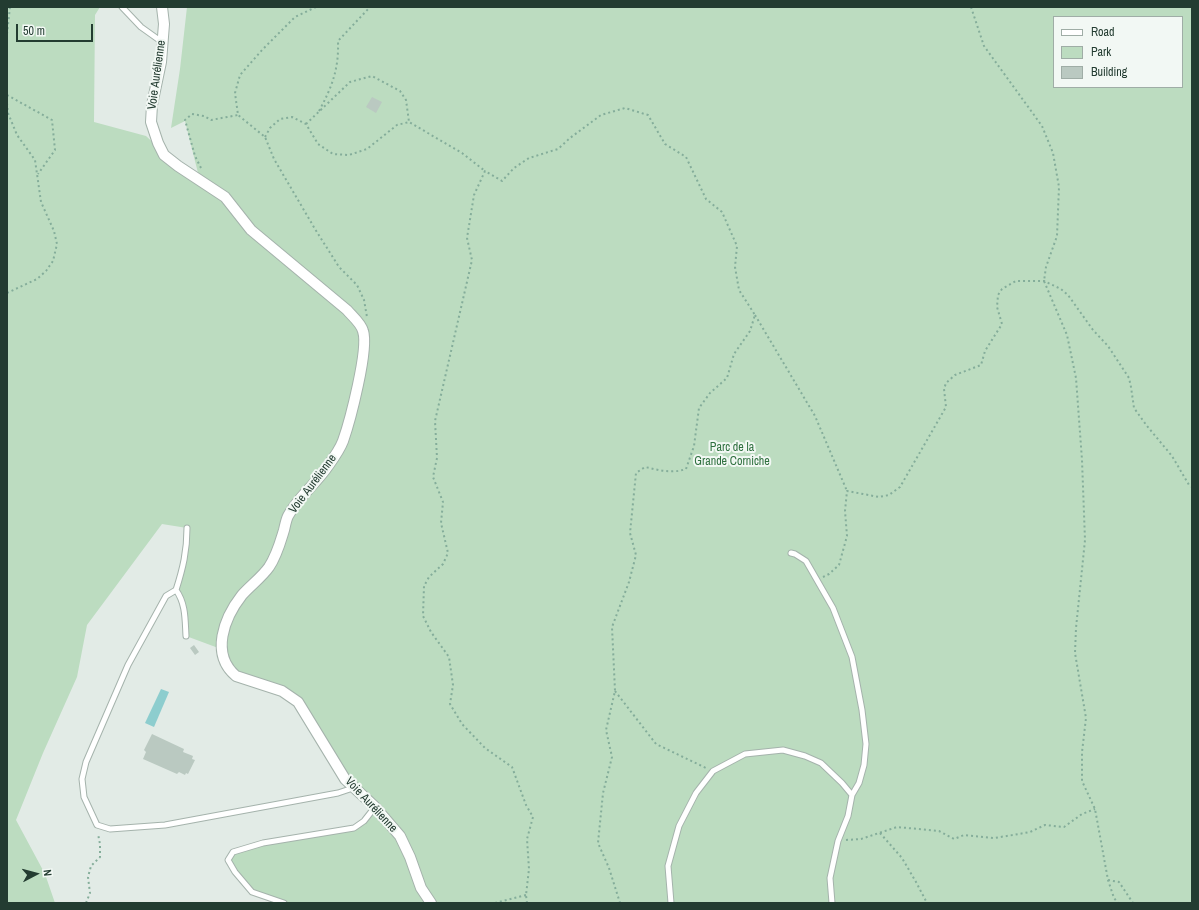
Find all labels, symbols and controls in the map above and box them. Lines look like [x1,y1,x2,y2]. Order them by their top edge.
scale bar [18,16,95,42]
legend [1053,16,1183,88]
text: 50 m [23,23,45,39]
text: Road [1091,24,1115,40]
street label: Voie Aurélienne [145,39,169,111]
text: Park [1091,44,1111,60]
text: Building [1091,64,1127,80]
park label: Parc de la Grande Corniche [694,441,770,469]
street label: Voie Aurélienne [286,452,340,516]
street label: Voie Aurélienne [342,774,400,836]
north arrow [16,854,56,894]
text: N [41,869,55,877]

